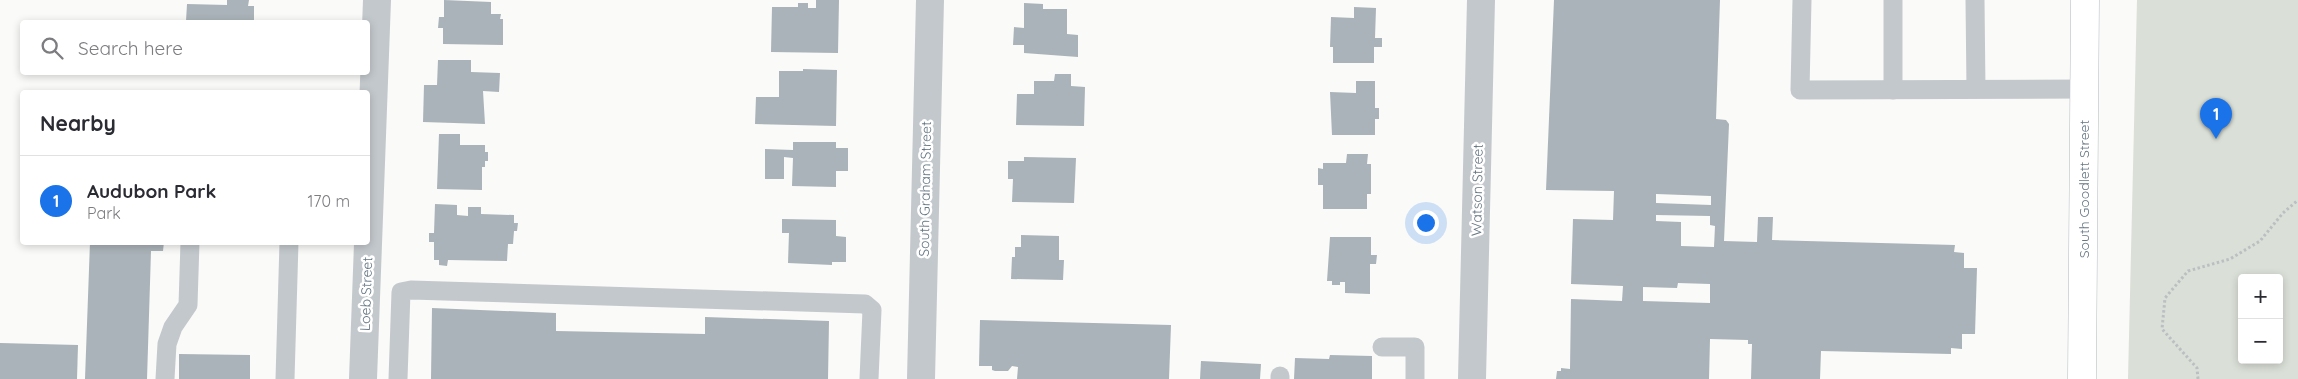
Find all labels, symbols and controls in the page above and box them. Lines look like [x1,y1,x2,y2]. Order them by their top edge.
search box [20,20,370,75]
icon: search [38,34,66,62]
text: Search here [78,36,183,60]
pin: 1 [2200,98,2232,139]
text: Nearby [40,110,116,136]
street label: South Goodlett Street [2075,120,2093,258]
street label: South Graham Street [915,121,935,257]
street label: Watson Street [1467,144,1487,236]
text: Audubon Park [87,179,216,203]
text: 1 [53,191,59,211]
text: 170 m [307,191,350,211]
text: Park [87,203,121,223]
your location [1413,210,1439,236]
street label: Loeb Street [356,256,376,331]
map controls [2238,274,2283,364]
button: + [2238,274,2283,319]
button: − [2238,319,2283,364]

